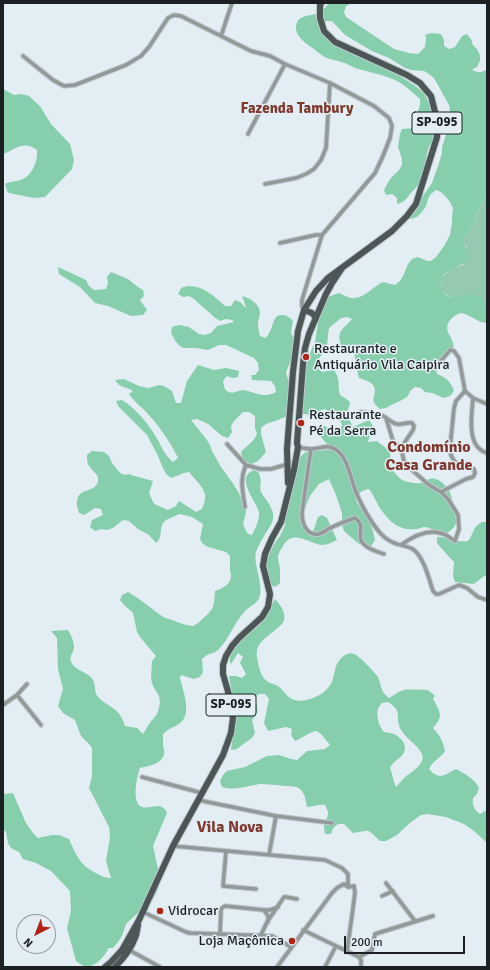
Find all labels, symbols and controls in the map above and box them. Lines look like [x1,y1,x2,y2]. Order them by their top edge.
district label: Fazenda Tambury [240,100,354,118]
road number: SP-095 [412,112,462,134]
place label: Restaurante e Antiquário Vila Caipira [314,341,449,374]
marker: Restaurante e Antiquário Vila Caipira [301,352,311,362]
place label: Restaurante Pé da Serra [309,407,382,440]
marker: Restaurante Pé da Serra [296,418,306,428]
district label: Condomínio Casa Grande [386,438,472,476]
road number: SP-095 [206,694,256,716]
district label: Vila Nova [197,818,263,838]
place label: Vidrocar [168,903,218,919]
marker: Vidrocar [155,906,165,916]
north arrow [16,914,56,954]
scale bar [346,928,467,954]
place label: Loja Maçônica [198,933,284,949]
text: N [21,935,35,950]
text: 200 m [351,935,383,950]
marker: Loja Maçônica [287,936,297,946]

